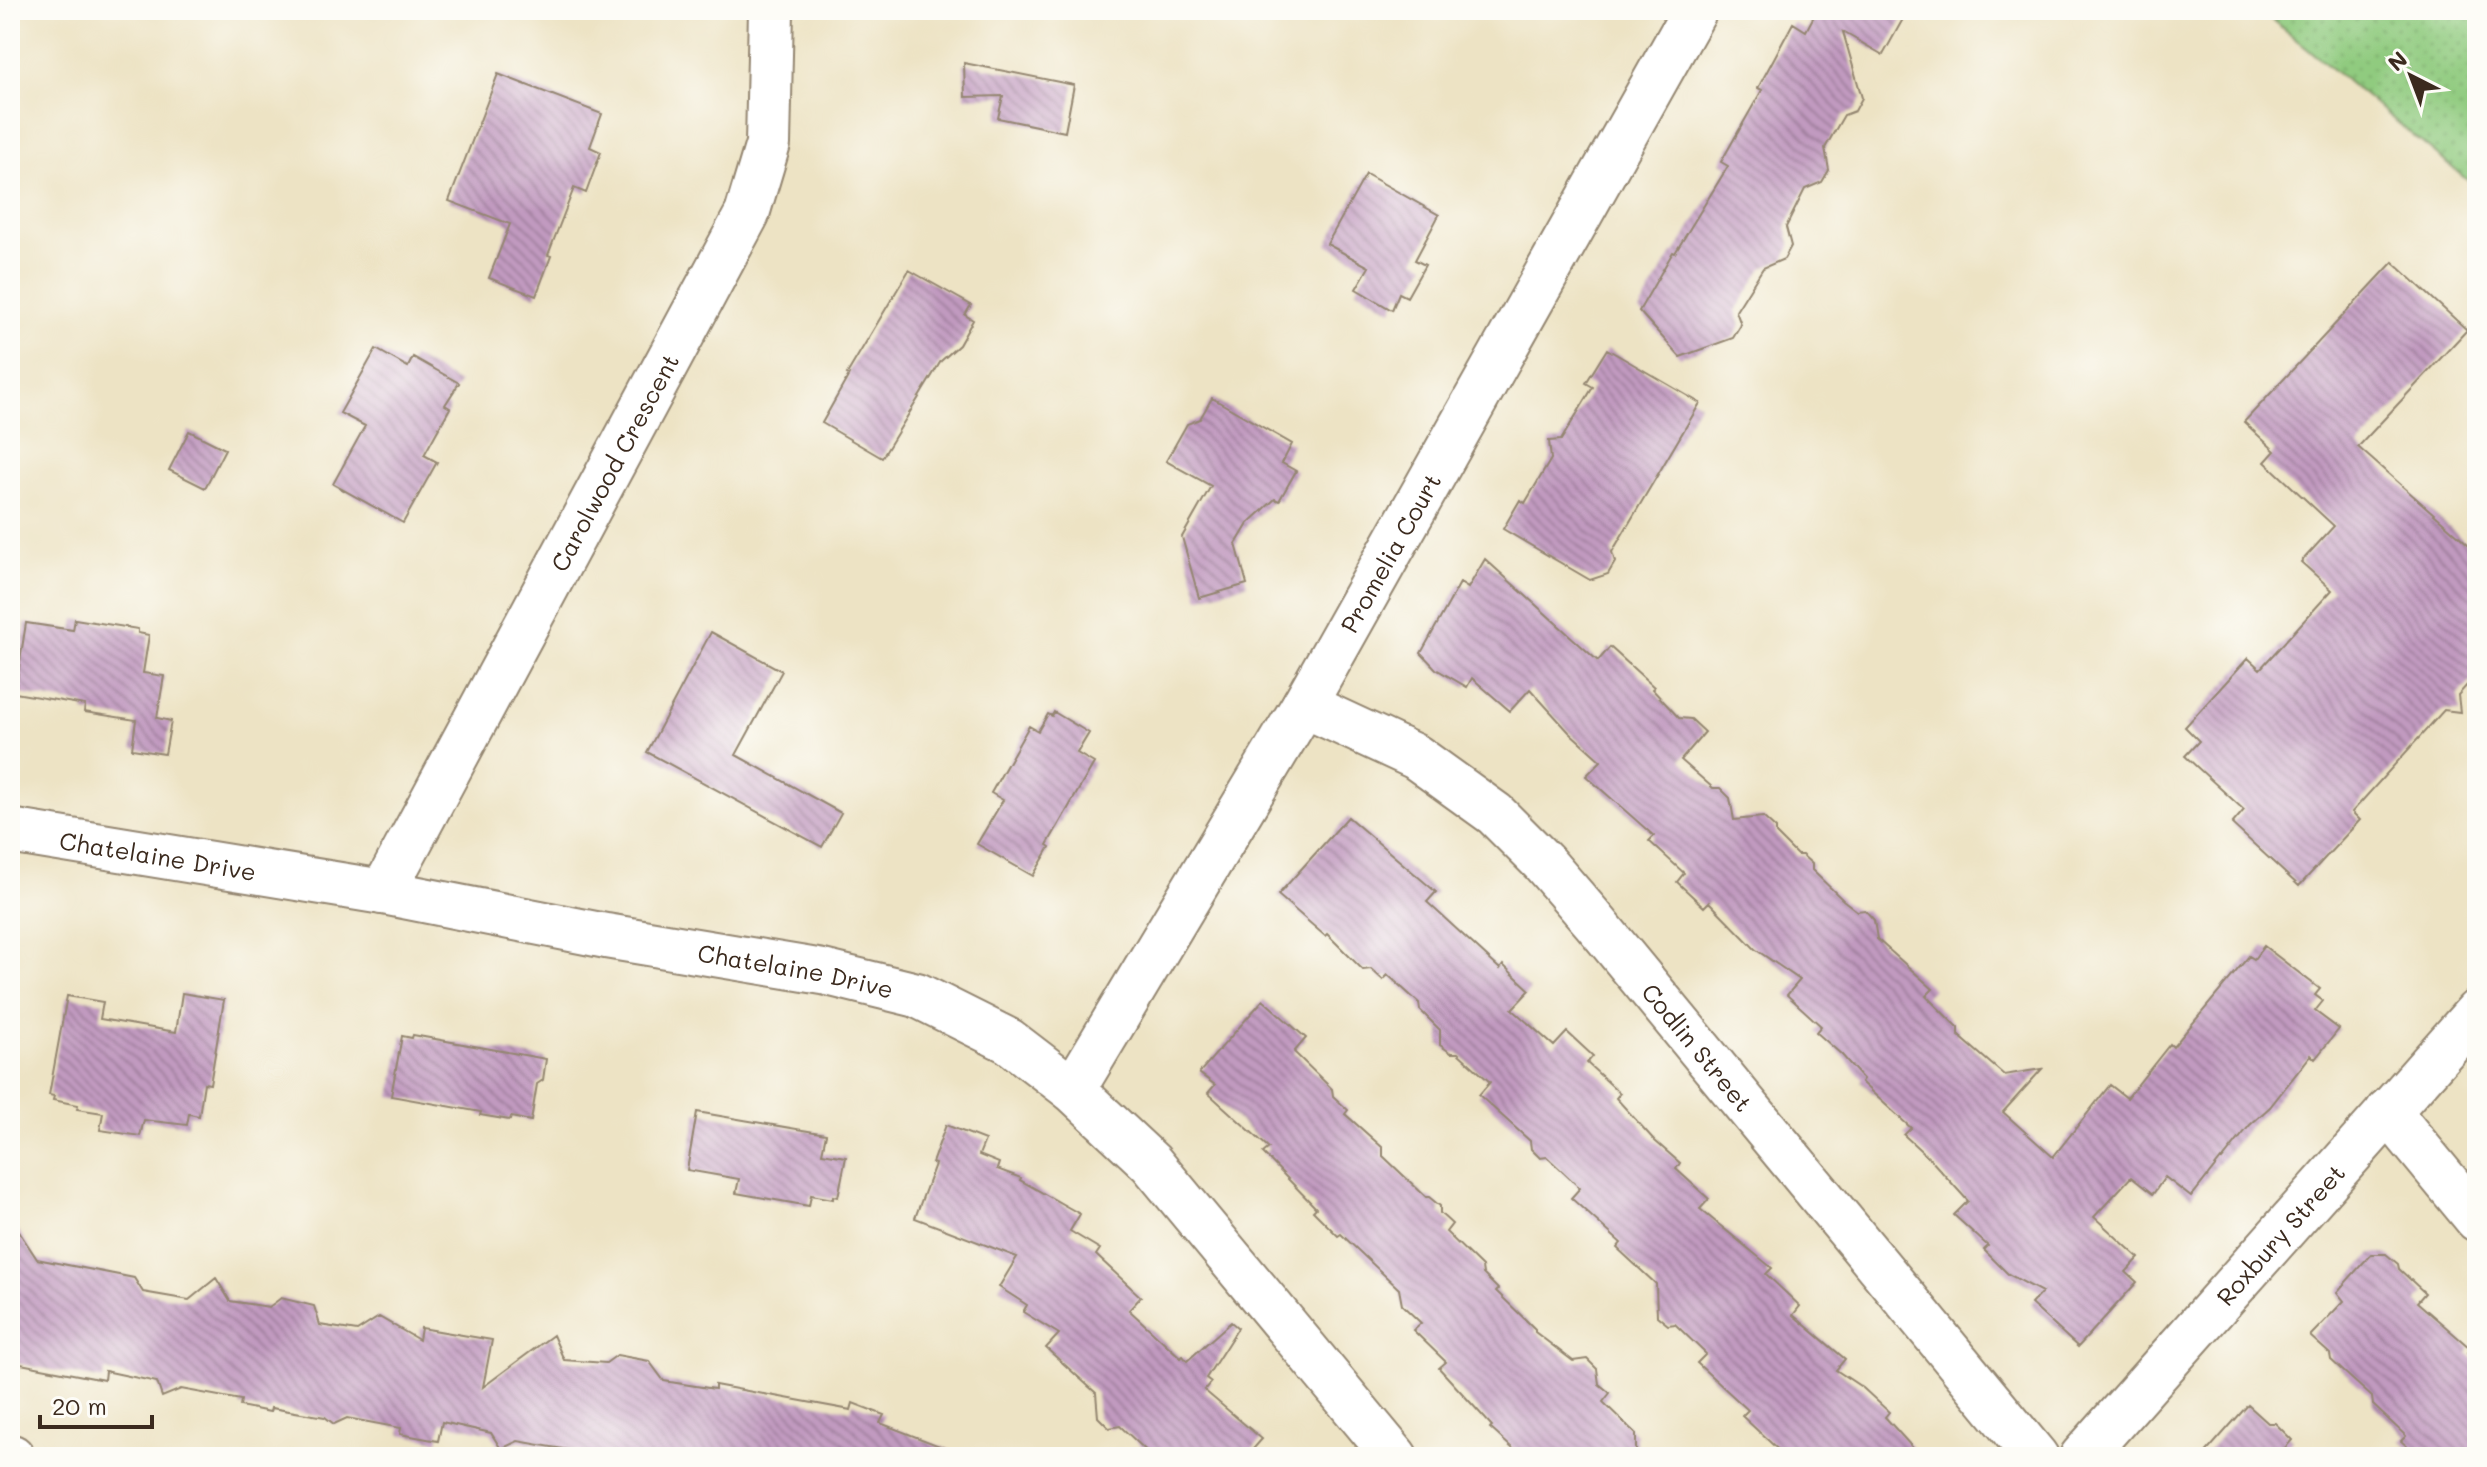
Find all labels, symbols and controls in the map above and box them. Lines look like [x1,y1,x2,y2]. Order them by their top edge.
north arrow [2371,36,2451,116]
text: N [2381,44,2413,77]
street label: Carolwood Crescent [543,348,685,576]
street label: Promelia Court [1333,467,1447,638]
street label: Chatelaine Drive [57,824,259,887]
street label: Chatelaine Drive [696,936,897,1004]
street label: Codlin Street [1636,976,1760,1118]
street label: Roxbury Street [2209,1157,2351,1311]
scale bar [40,1379,152,1429]
text: 20 m [52,1390,107,1421]

